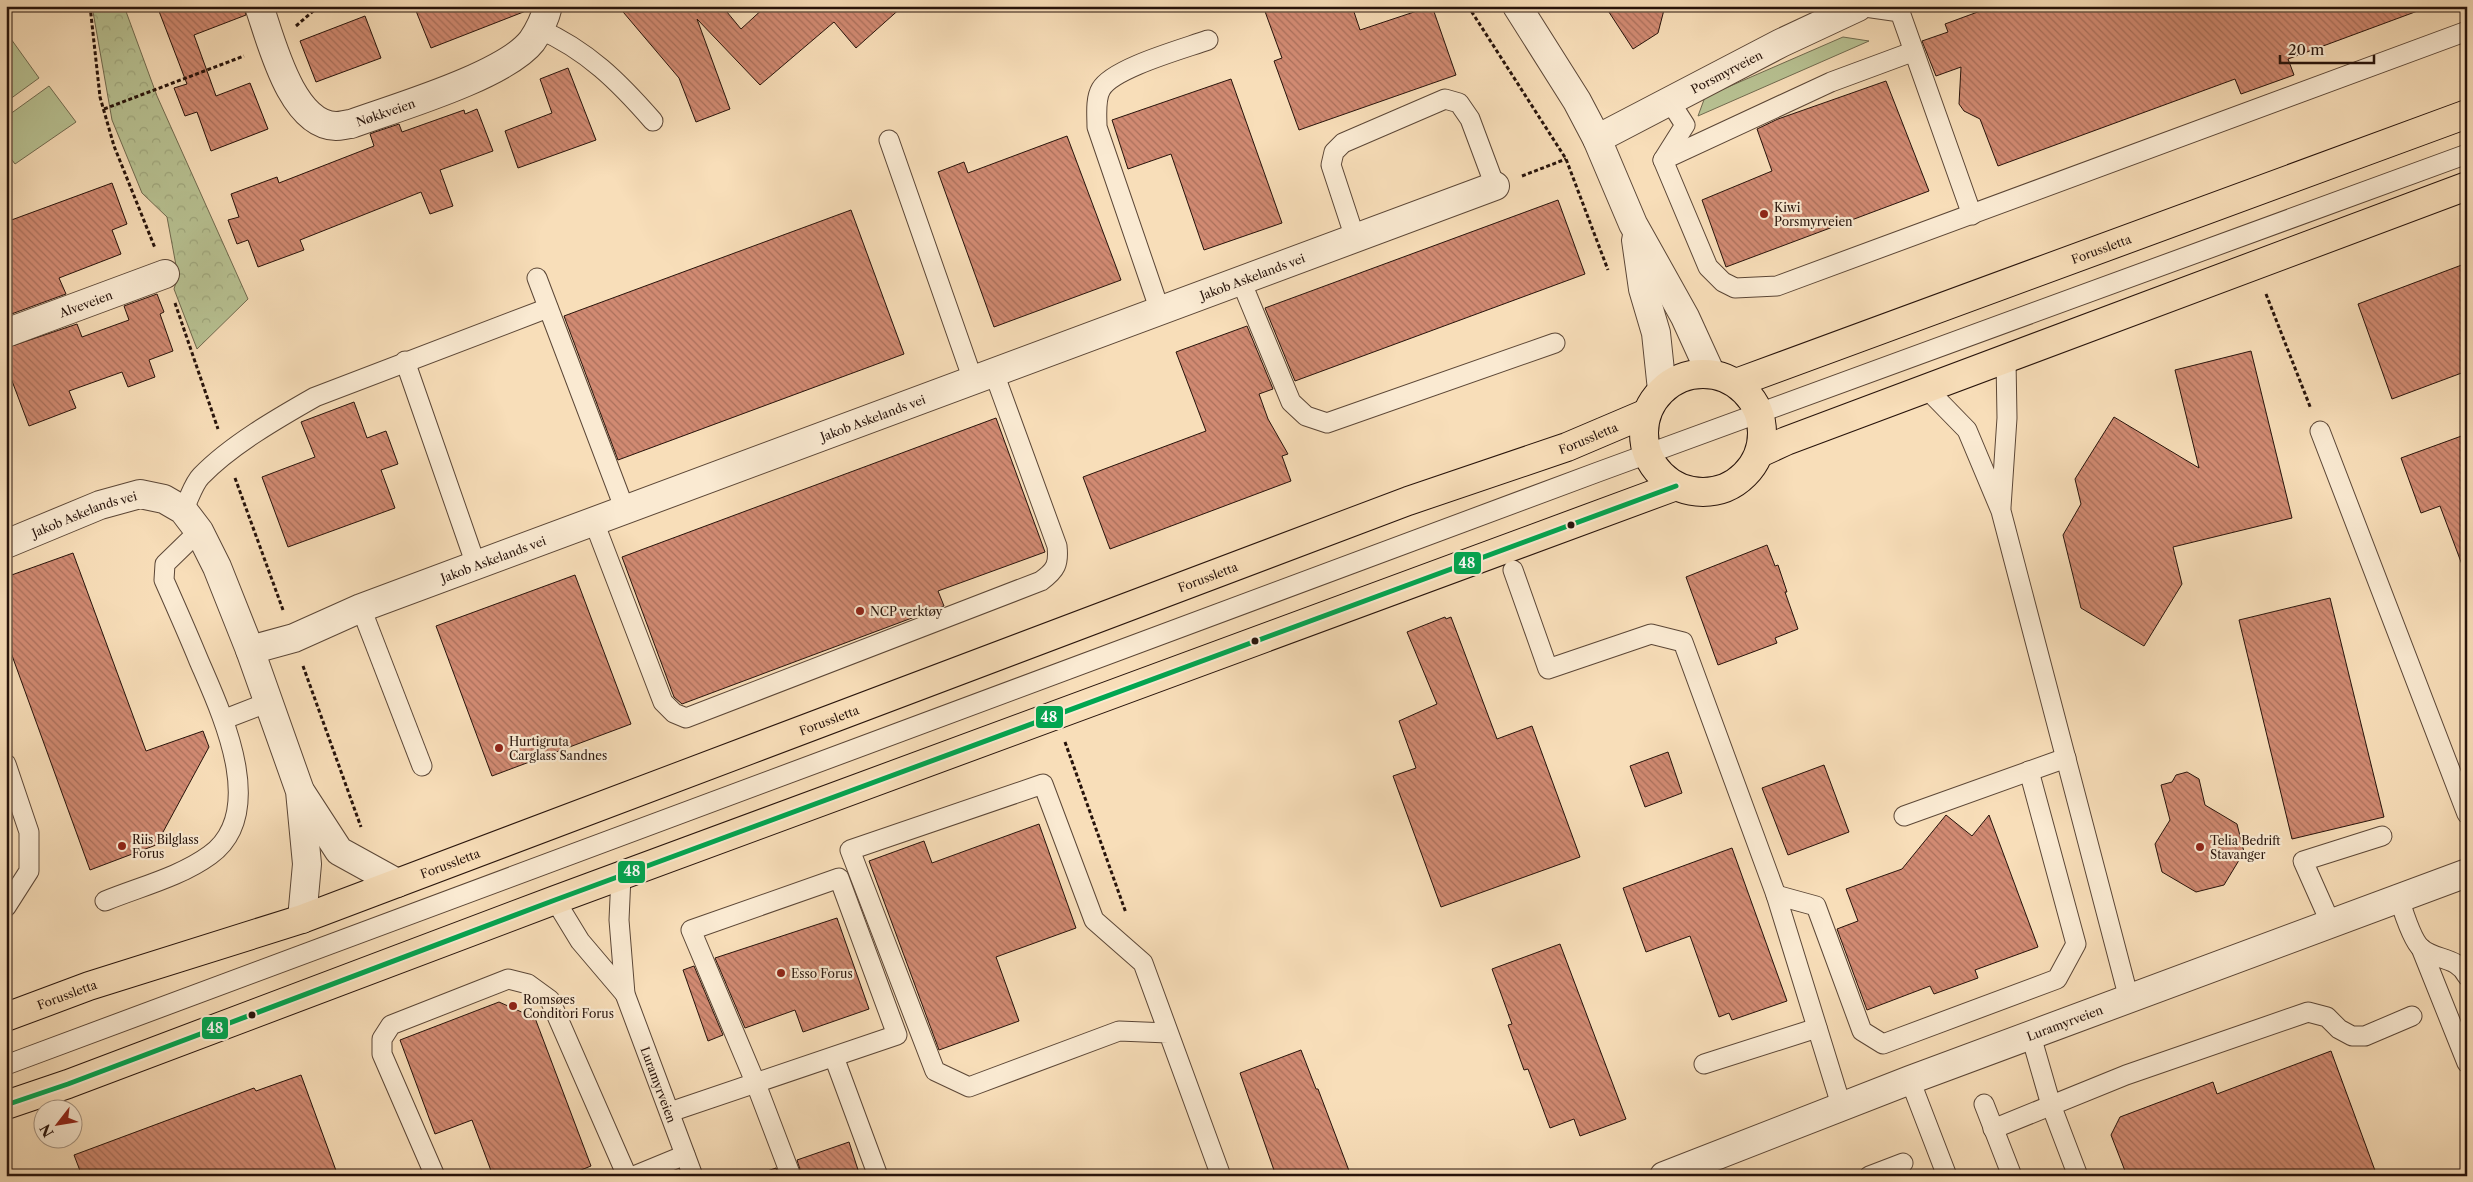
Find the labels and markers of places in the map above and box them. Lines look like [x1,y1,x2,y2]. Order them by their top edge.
place label: Kiwi Porsmyrveien [1774,200,1853,229]
marker: Kiwi Porsmyrveien [1758,208,1770,220]
unlabelled marker [1566,520,1576,530]
place label: NCP verktøy [870,604,943,619]
marker: NCP verktøy [854,605,866,617]
unlabelled marker [1250,636,1260,646]
place label: Hurtigruta Carglass Sandnes [509,734,607,763]
marker: Hurtigruta Carglass Sandnes [493,742,505,754]
place label: Riis Bilglass Forus [132,832,199,861]
place label: Telia Bedrift Stavanger [2210,833,2281,862]
marker: Riis Bilglass Forus [116,840,128,852]
marker: Telia Bedrift Stavanger [2194,841,2206,853]
place label: Esso Forus [791,966,853,981]
marker: Esso Forus [775,967,787,979]
place label: Romsøes Conditori Forus [523,992,614,1021]
marker: Romsøes Conditori Forus [507,1000,519,1012]
unlabelled marker [247,1010,257,1020]

